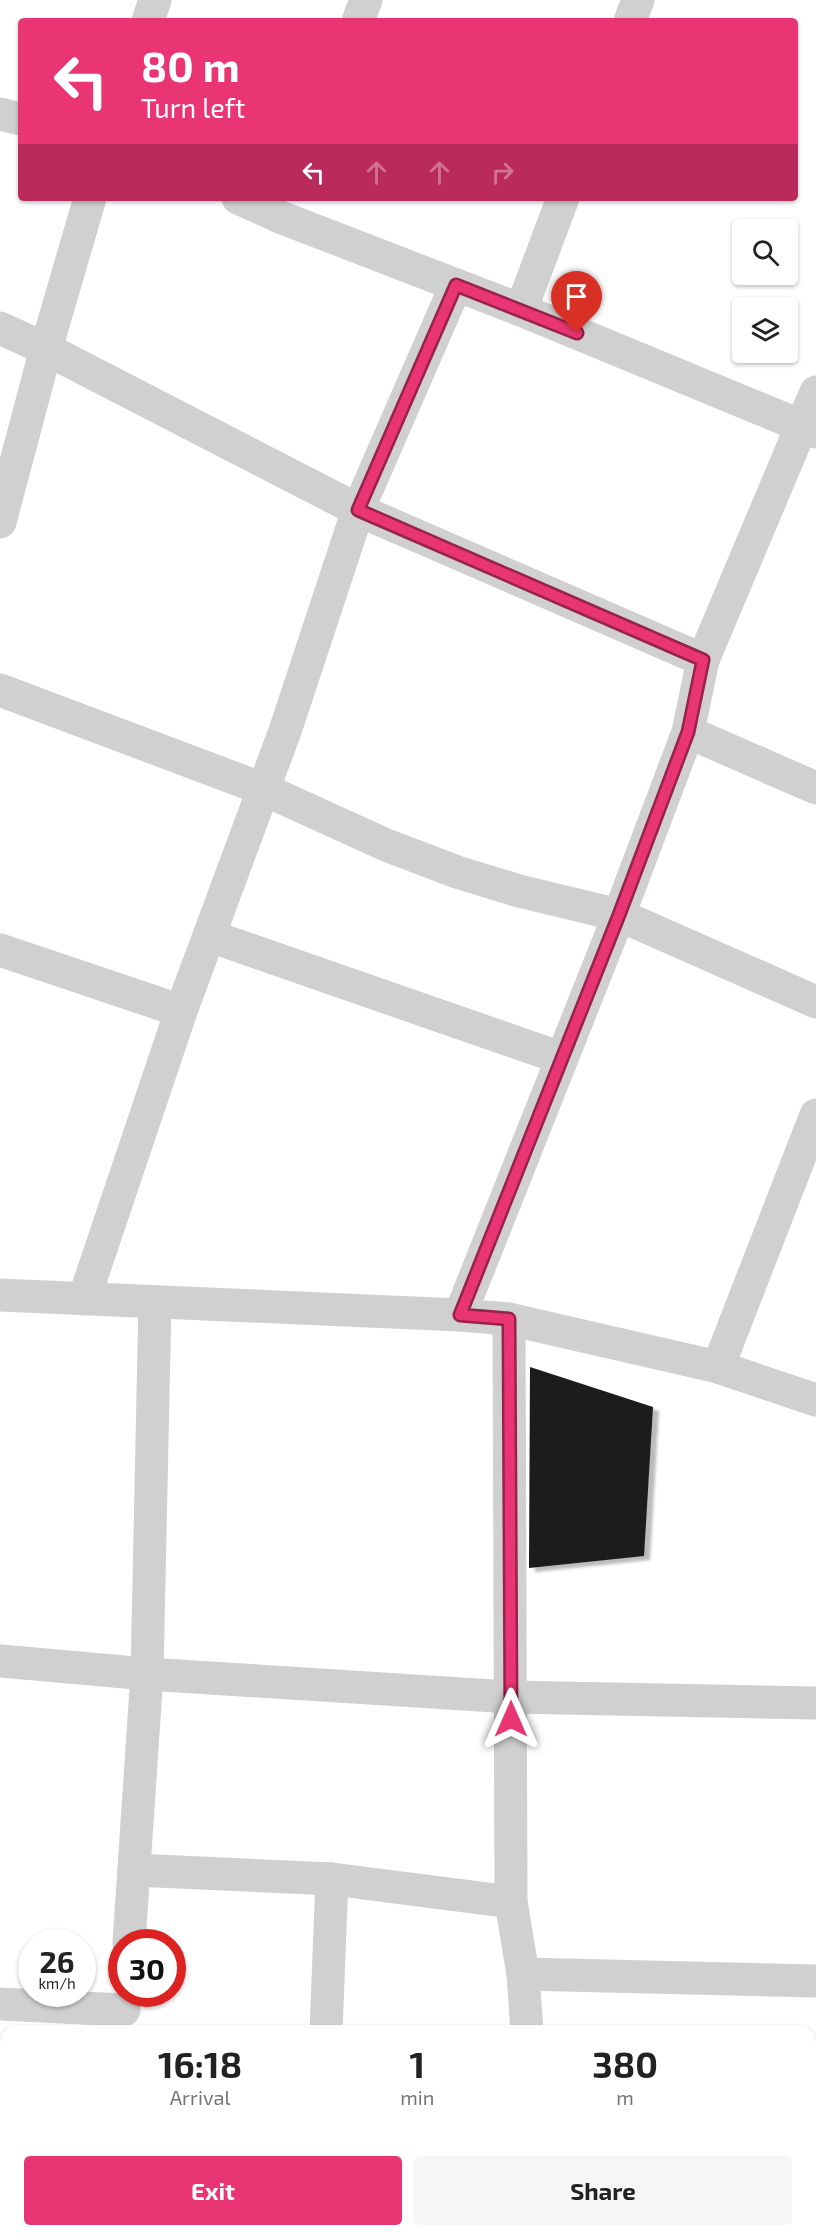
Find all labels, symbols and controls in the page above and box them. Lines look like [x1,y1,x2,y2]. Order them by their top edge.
text: 80 m [141,40,240,90]
icon: left [42,42,120,120]
text: Turn left [141,91,245,123]
icon: left [297,156,330,189]
icon: ahead [360,156,393,189]
icon: ahead [423,156,456,189]
icon: right [486,156,519,189]
map controls [732,219,798,363]
button: search [732,219,798,285]
pin [551,271,602,333]
icon: arrive [560,280,593,313]
button: layers [732,297,798,363]
position arrow [479,1687,543,1751]
speed limit sign: 30 [108,1929,186,2007]
text: 26 [39,1943,75,1979]
text: km/h [38,1974,76,1992]
text: 16:18 [158,2042,242,2085]
text: 1 [409,2042,425,2085]
text: 380 [592,2042,658,2085]
text: Arrival [170,2085,231,2109]
text: min [400,2085,434,2109]
text: m [616,2085,634,2109]
button: Exit [24,2156,402,2225]
button: Share [414,2156,792,2225]

